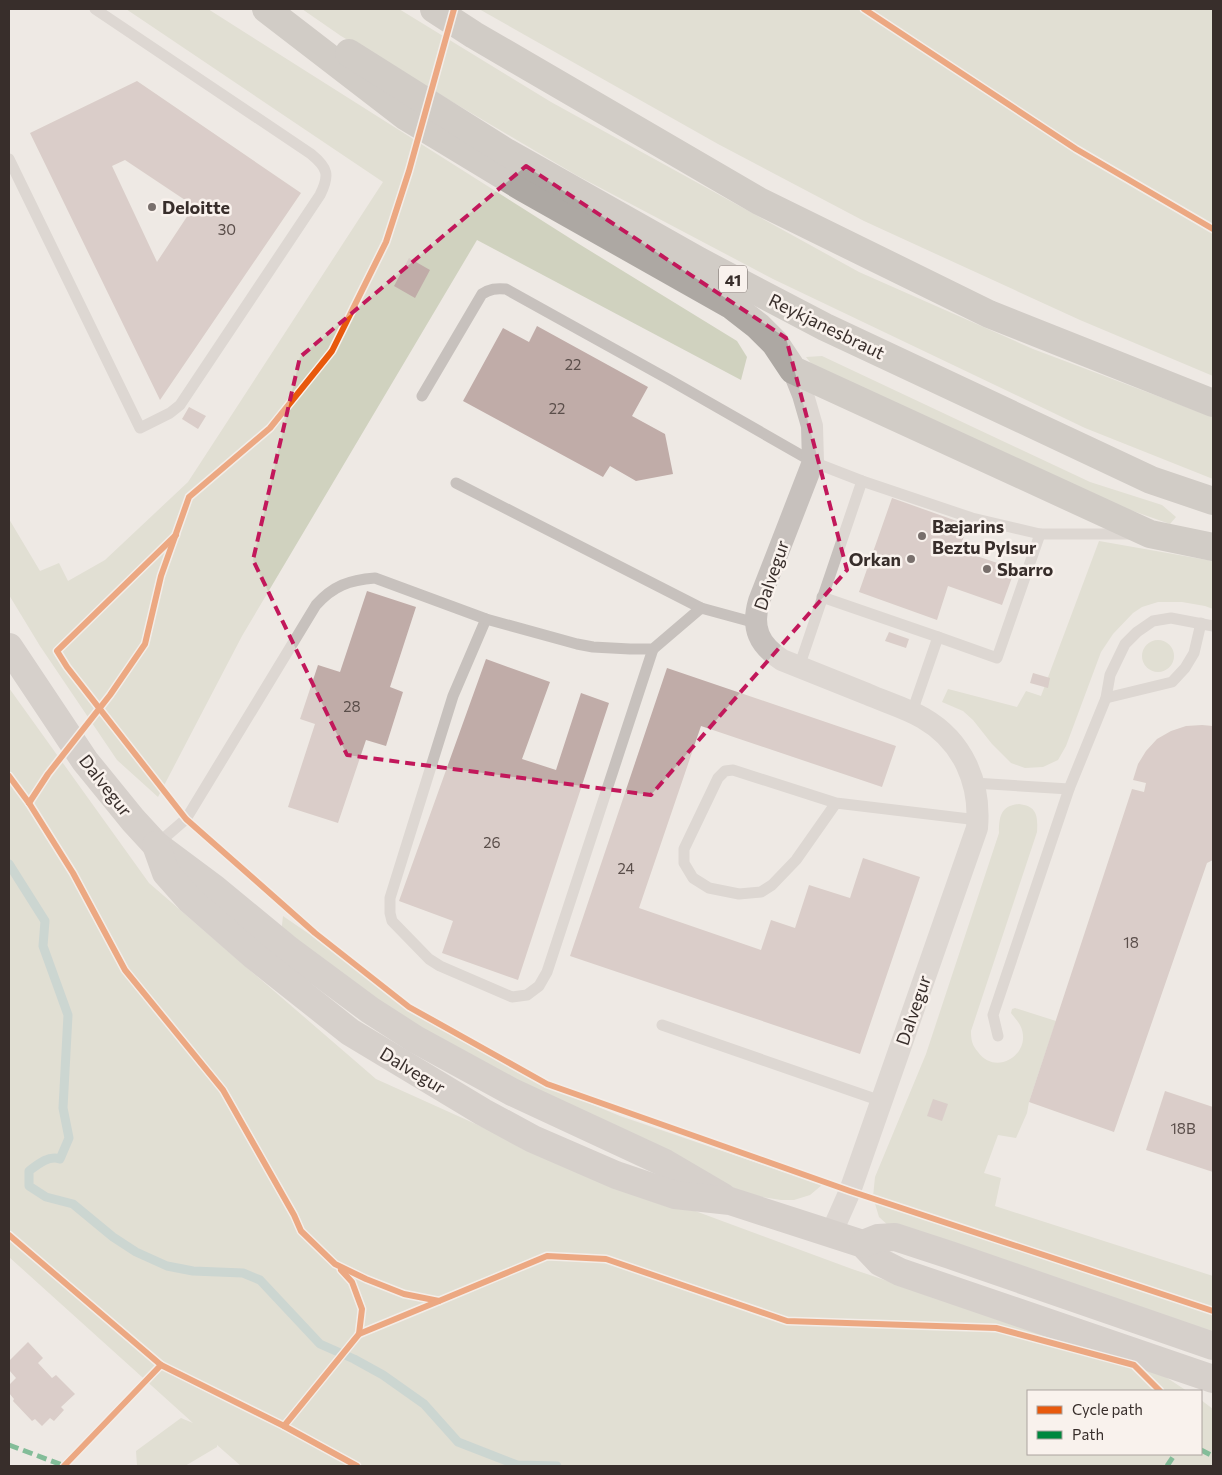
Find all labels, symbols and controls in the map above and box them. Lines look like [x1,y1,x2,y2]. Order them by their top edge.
place label: Deloitte [162,196,230,218]
marker: Deloitte [146,201,158,213]
house number: 30 [218,220,236,238]
road number: 41 [719,266,747,292]
street label: Reykjanesbraut [765,288,889,364]
house number: 22 [565,355,581,373]
house number: 22 [549,399,565,417]
place label: Bæjarins Beztu Pylsur [932,515,1037,558]
marker: Bæjarins Beztu Pylsur [916,530,928,542]
street label: Dalvegur [749,537,793,613]
place label: Orkan [849,548,901,570]
marker: Orkan [905,553,917,565]
place label: Sbarro [997,558,1054,580]
marker: Sbarro [981,563,993,575]
house number: 28 [343,697,361,715]
street label: Dalvegur [75,750,137,820]
house number: 26 [483,833,501,851]
house number: 24 [617,859,635,877]
house number: 18 [1123,933,1139,951]
street label: Dalvegur [891,972,935,1048]
street label: Dalvegur [376,1042,450,1098]
house number: 18B [1170,1119,1196,1137]
legend [1027,1390,1202,1455]
text: Cycle path [1072,1400,1143,1418]
text: Path [1072,1425,1104,1443]

